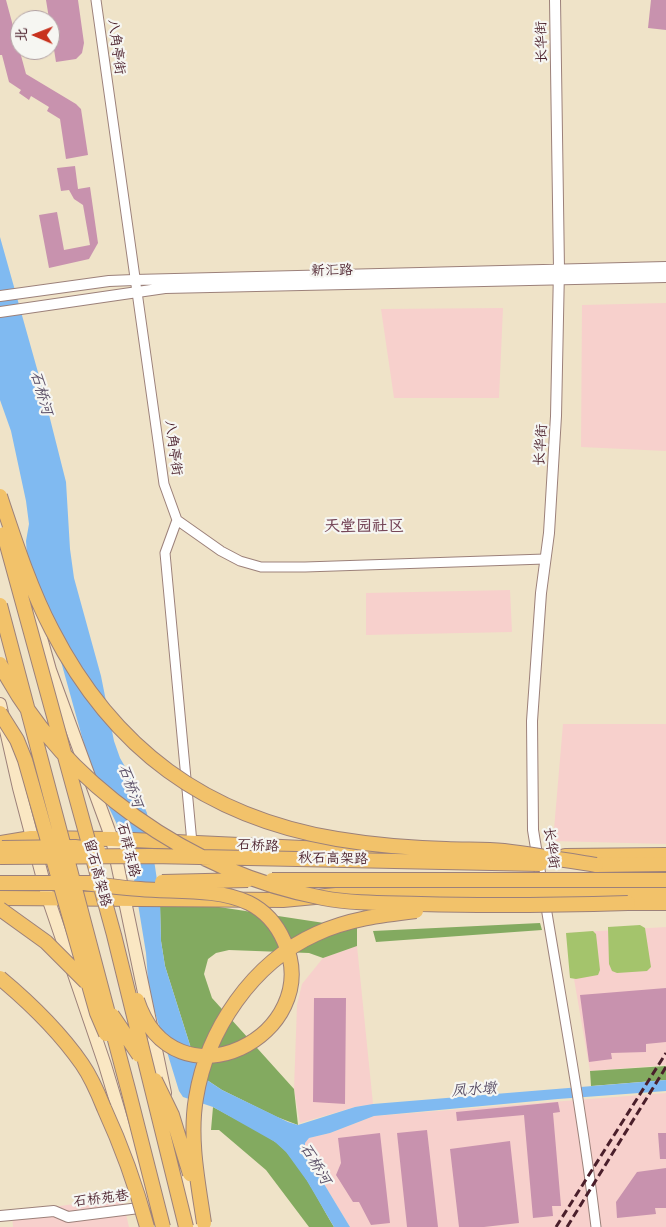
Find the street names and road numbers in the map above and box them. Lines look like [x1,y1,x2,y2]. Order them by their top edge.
street label: 八角亭街 [104,18,128,76]
street label: 长华街 [533,21,551,63]
street label: 新汇路 [311,262,353,280]
street label: 八角亭街 [161,419,185,477]
street label: 长华街 [531,423,551,467]
street label: 石祥东路 [113,821,143,879]
street label: 长华街 [540,826,562,870]
street label: 留石高架路 [80,837,114,909]
street label: 石桥路 [237,837,279,855]
street label: 秋石高架路 [298,850,368,868]
street label: 石桥苑巷 [72,1187,130,1211]

